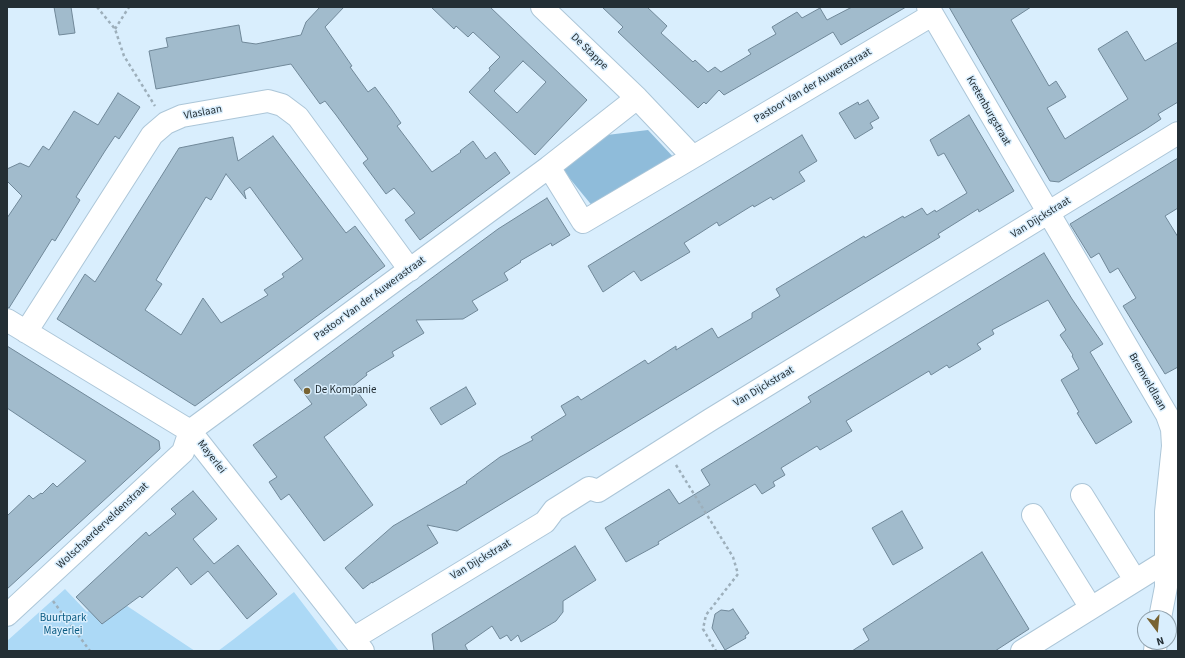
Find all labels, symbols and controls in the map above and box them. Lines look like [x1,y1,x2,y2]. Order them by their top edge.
street label: De Stappe [568,31,610,73]
street label: Pastoor Van der Auwerastraat [752,46,874,126]
street label: Kretenburgstraat [963,74,1013,148]
street label: Vlaslaan [183,103,223,123]
street label: Van Dijckstraat [1009,194,1073,242]
street label: Pastoor Van der Auwerastraat [312,254,428,344]
street label: Bremveldlaan [1125,351,1169,413]
street label: Van Dijckstraat [731,364,797,410]
place label: De Kompanie [315,384,376,398]
marker: De Kompanie [302,386,312,396]
street label: Mayerlei [194,438,228,476]
street label: Wolschaerderveldenstraat [54,480,152,572]
street label: Van Dijckstraat [448,537,514,583]
north arrow [1137,610,1177,650]
park label: Buurtpark Mayerlei [40,612,86,638]
text: N [1155,633,1166,649]

